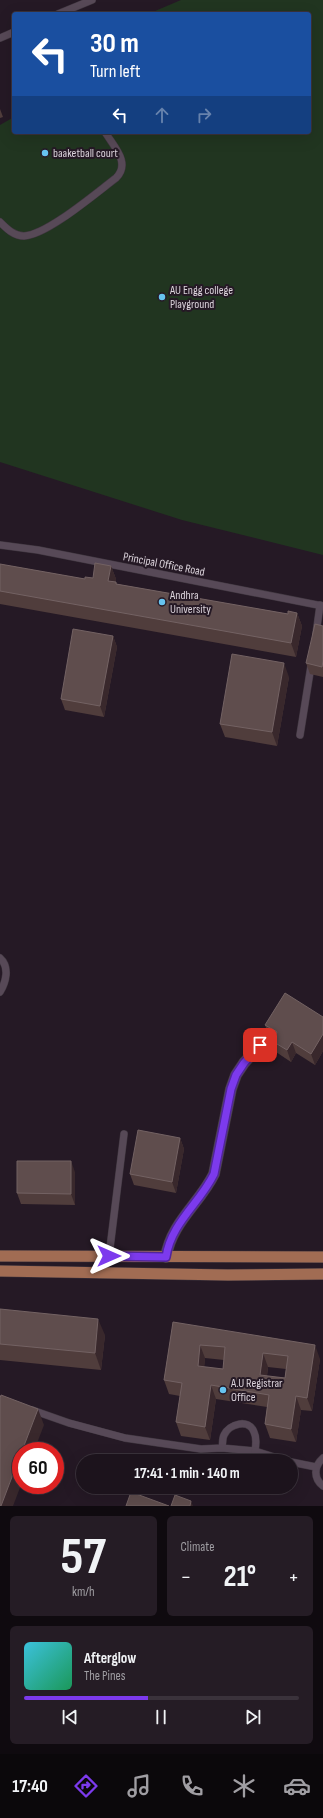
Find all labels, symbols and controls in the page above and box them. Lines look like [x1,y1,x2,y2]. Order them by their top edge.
text: 30 m [90,27,139,60]
icon: left [24,28,76,80]
text: Turn left [90,61,141,82]
icon: left [109,104,131,126]
icon: ahead [151,104,173,126]
icon: right [193,104,215,126]
place label: baaketball court [53,146,118,161]
marker: baaketball court [40,148,50,158]
place label: AU Engg college Playground [169,283,233,312]
marker: AU Engg college Playground [157,292,167,302]
street label: Principal Office Road [122,549,206,580]
place label: Andhra University [169,588,211,617]
marker: Andhra University [157,597,167,607]
pin [243,1028,277,1062]
icon: arrive [249,1034,271,1056]
position arrow [88,1235,130,1277]
place label: A.U Registrar Office [230,1376,283,1405]
marker: A.U Registrar Office [218,1385,228,1395]
speed limit sign: 60 [12,1442,64,1494]
text: 17:41 · 1 min · 140 m [134,1464,240,1483]
text: 57 [61,1526,106,1589]
text: Climate [181,1539,214,1555]
text: 21° [223,1559,256,1595]
text: − [181,1564,191,1591]
text: + [288,1564,299,1591]
text: km/h [72,1584,94,1600]
text: Afterglow [84,1649,136,1668]
text: The Pines [84,1668,125,1684]
icon: previous [59,1706,81,1728]
icon: pause [150,1706,172,1728]
icon: next [242,1706,264,1728]
icon: directions [72,1772,100,1800]
icon: music [125,1772,153,1800]
icon: phone [178,1772,206,1800]
icon: climate [230,1772,258,1800]
icon: car [283,1772,311,1800]
text: 17:40 [12,1776,48,1797]

